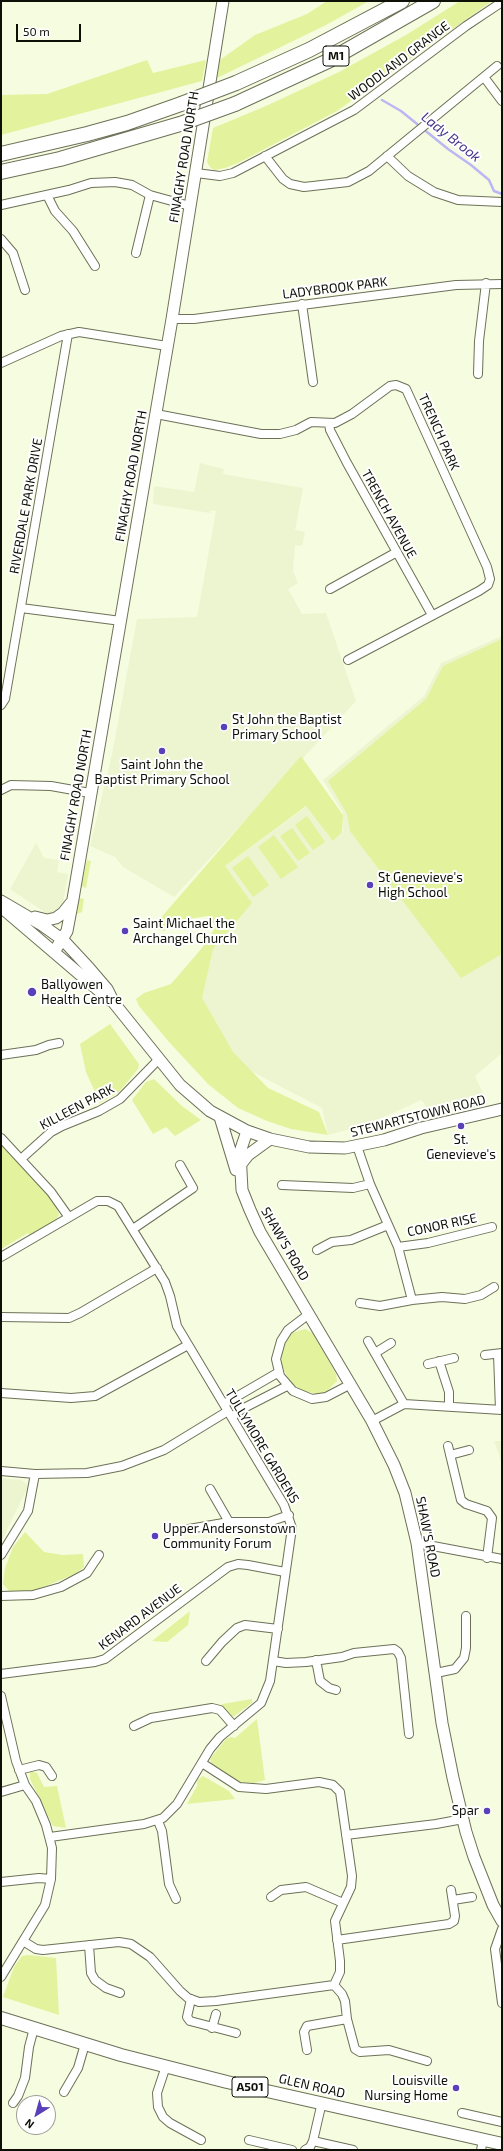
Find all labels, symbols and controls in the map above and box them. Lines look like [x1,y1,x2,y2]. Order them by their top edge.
scale bar [18,16,83,42]
street label: WOODLAND GRANGE [345,18,453,104]
text: 50 m [23,24,50,38]
road number: M1 [323,46,349,66]
street label: FINAGHY ROAD NORTH [166,90,202,224]
water label: Lady Brook [418,109,484,165]
street label: LADYBROOK PARK [282,274,388,302]
street label: TRENCH PARK [415,391,463,473]
street label: FINAGHY ROAD NORTH [112,409,150,543]
street label: RIVERDALE PARK DRIVE [6,437,46,575]
street label: TRENCH AVENUE [358,467,420,561]
place label: St John the Baptist Primary School [232,712,342,743]
marker: St John the Baptist Primary School [219,722,229,732]
street label: FINAGHY ROAD NORTH [57,728,95,862]
marker: Saint John the Baptist Primary School [157,746,167,756]
place label: Saint John the Baptist Primary School [95,757,229,788]
place label: St Genevieve's High School [378,870,463,901]
marker: St Genevieve's High School [365,880,375,890]
place label: Saint Michael the Archangel Church [133,916,237,947]
marker: Saint Michael the Archangel Church [120,926,130,936]
place label: Ballyowen Health Centre [41,977,122,1008]
marker: Ballyowen Health Centre [26,986,38,998]
street label: KILLEEN PARK [37,1081,117,1133]
street label: STEWARTSTOWN ROAD [349,1092,487,1140]
marker: St. Genevieve's [456,1121,466,1131]
place label: St. Genevieve's [426,1132,496,1163]
street label: SHAW'S ROAD [258,1204,312,1284]
street label: CONOR RISE [406,1210,478,1240]
street label: TULLYMORE GARDENS [222,1386,302,1506]
street label: SHAW'S ROAD [412,1495,444,1579]
place label: Upper Andersonstown Community Forum [163,1521,296,1552]
marker: Upper Andersonstown Community Forum [150,1531,160,1541]
street label: KENARD AVENUE [96,1581,184,1653]
place label: Spar [452,1803,479,1819]
marker: Spar [482,1806,492,1816]
street label: GLEN ROAD [277,2071,347,2101]
place label: Louisville Nursing Home [364,2073,448,2104]
road number: A501 [232,2077,268,2097]
marker: Louisville Nursing Home [451,2083,461,2093]
north arrow [16,2095,56,2135]
text: N [22,2117,36,2132]

